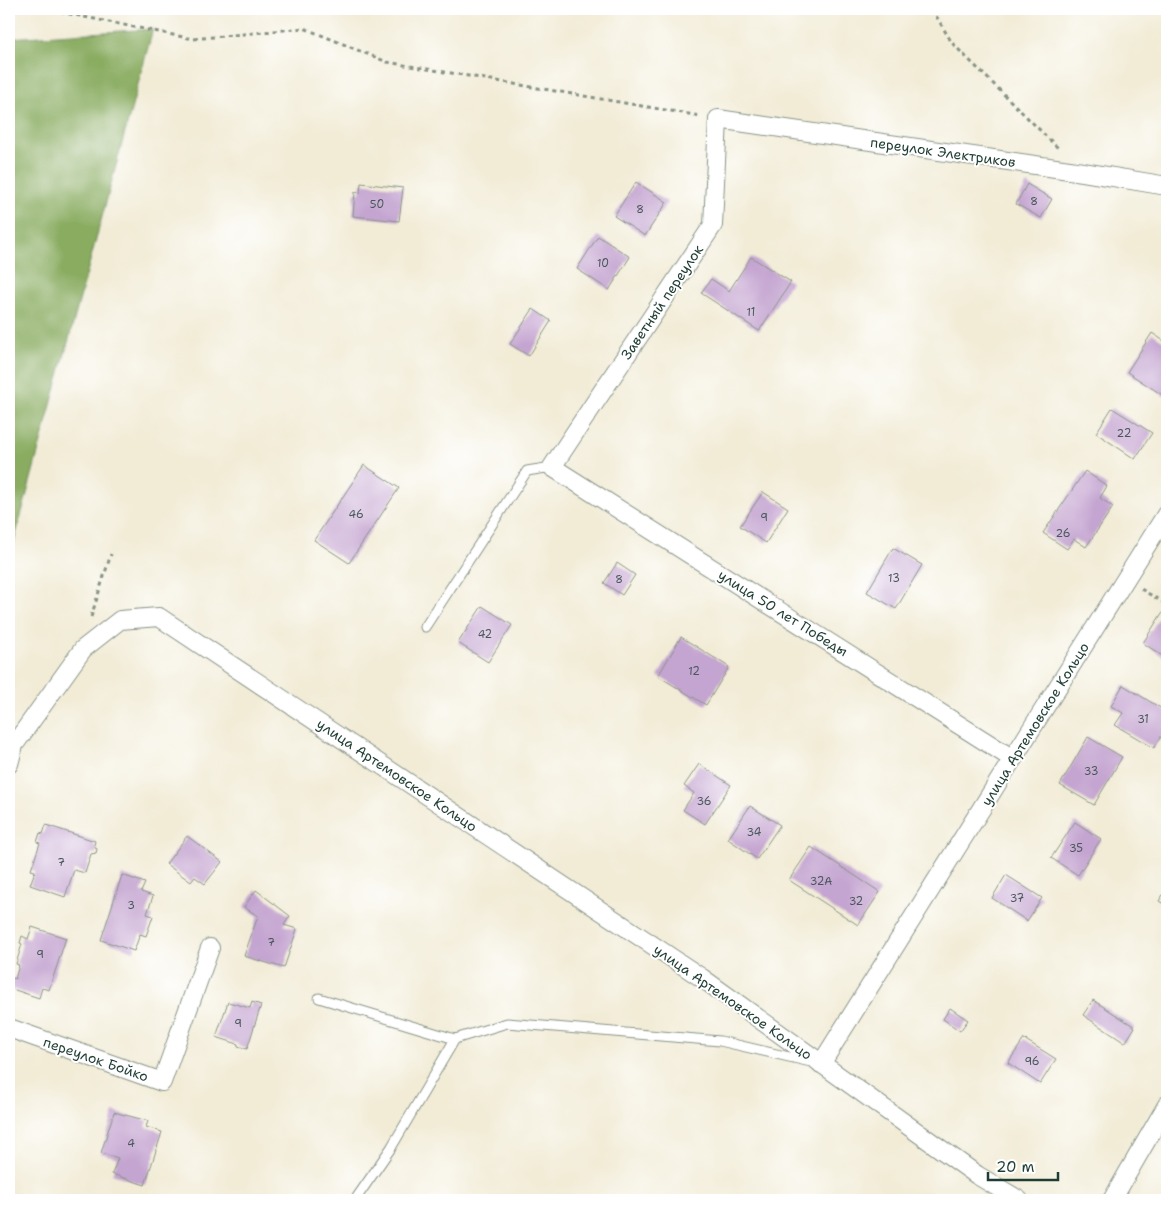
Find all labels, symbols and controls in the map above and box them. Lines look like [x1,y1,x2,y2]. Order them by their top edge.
street label: переулок Электриков [869,133,1017,171]
house number: 8 [1030,194,1038,209]
house number: 50 [370,197,384,212]
house number: 8 [636,202,644,217]
street label: Заветный переулок [617,241,707,363]
house number: 10 [597,256,609,271]
house number: 11 [747,305,755,320]
house number: 22 [1117,426,1131,441]
house number: 46 [348,507,364,522]
house number: 9 [760,510,768,525]
house number: 26 [1056,526,1070,541]
street label: улица 50 лет Победы [715,566,851,660]
house number: 13 [888,571,900,586]
house number: 8 [615,572,623,587]
house number: 42 [478,627,492,642]
street label: улица Артемовское Кольцо [977,639,1093,809]
house number: 12 [688,664,700,679]
house number: 31 [1137,712,1149,727]
street label: улица Артемовское Кольцо [313,715,481,835]
house number: 33 [1084,764,1098,779]
house number: 36 [696,794,712,809]
house number: 34 [747,825,762,840]
house number: 35 [1069,841,1083,856]
house number: 7 [57,855,65,870]
house number: 32А [810,874,832,889]
house number: 37 [1010,891,1025,906]
house number: 32 [849,894,863,909]
house number: 3 [127,898,135,913]
house number: 7 [267,935,275,950]
street label: улица Артемовское Кольцо [650,940,816,1064]
house number: 9 [36,947,44,962]
house number: 9 [234,1016,242,1031]
street label: переулок Бойко [41,1033,151,1085]
house number: 96 [1024,1054,1040,1069]
house number: 4 [127,1136,135,1151]
scale bar [988,1149,1058,1181]
text: 20 m [996,1157,1035,1177]

